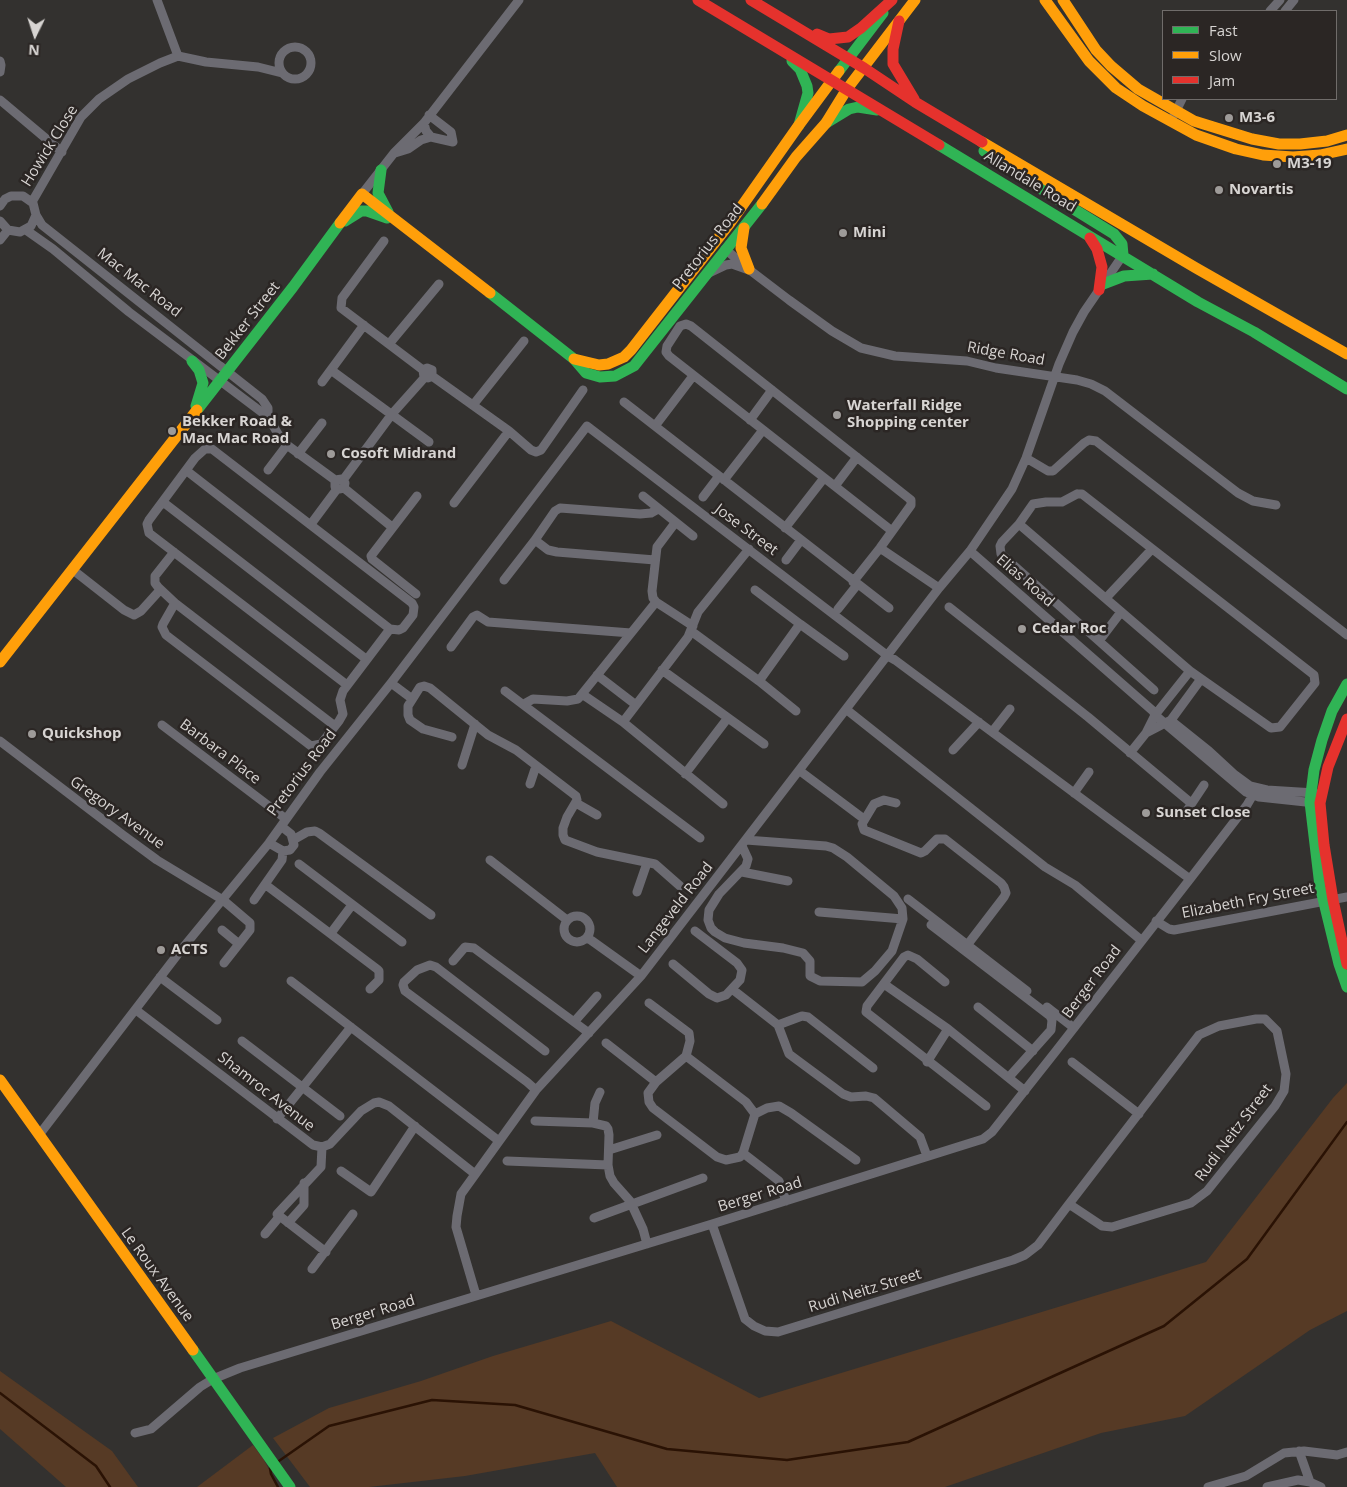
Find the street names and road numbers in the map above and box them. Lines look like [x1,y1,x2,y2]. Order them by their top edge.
street label: Howick Close [18,102,82,190]
street label: Allandale Road [981,148,1079,216]
street label: Pretorius Road [669,201,747,293]
street label: Mac Mac Road [93,245,185,321]
street label: Bekker Street [212,278,284,364]
street label: Ridge Road [966,338,1046,370]
street label: Jose Street [711,500,781,560]
street label: Elias Road [992,551,1058,611]
street label: Barbara Place [176,716,264,788]
street label: Pretorius Road [264,726,340,820]
street label: Gregory Avenue [66,773,168,853]
street label: Langeveld Road [635,859,717,957]
street label: Elizabeth Fry Street [1180,879,1316,923]
street label: Berger Road [1059,942,1125,1022]
street label: Shamroc Avenue [214,1049,318,1135]
street label: Rudi Neitz Street [1192,1081,1276,1185]
street label: Berger Road [716,1174,804,1216]
street label: Le Roux Avenue [117,1225,197,1325]
street label: Rudi Neitz Street [806,1265,924,1317]
street label: Berger Road [329,1292,417,1334]

